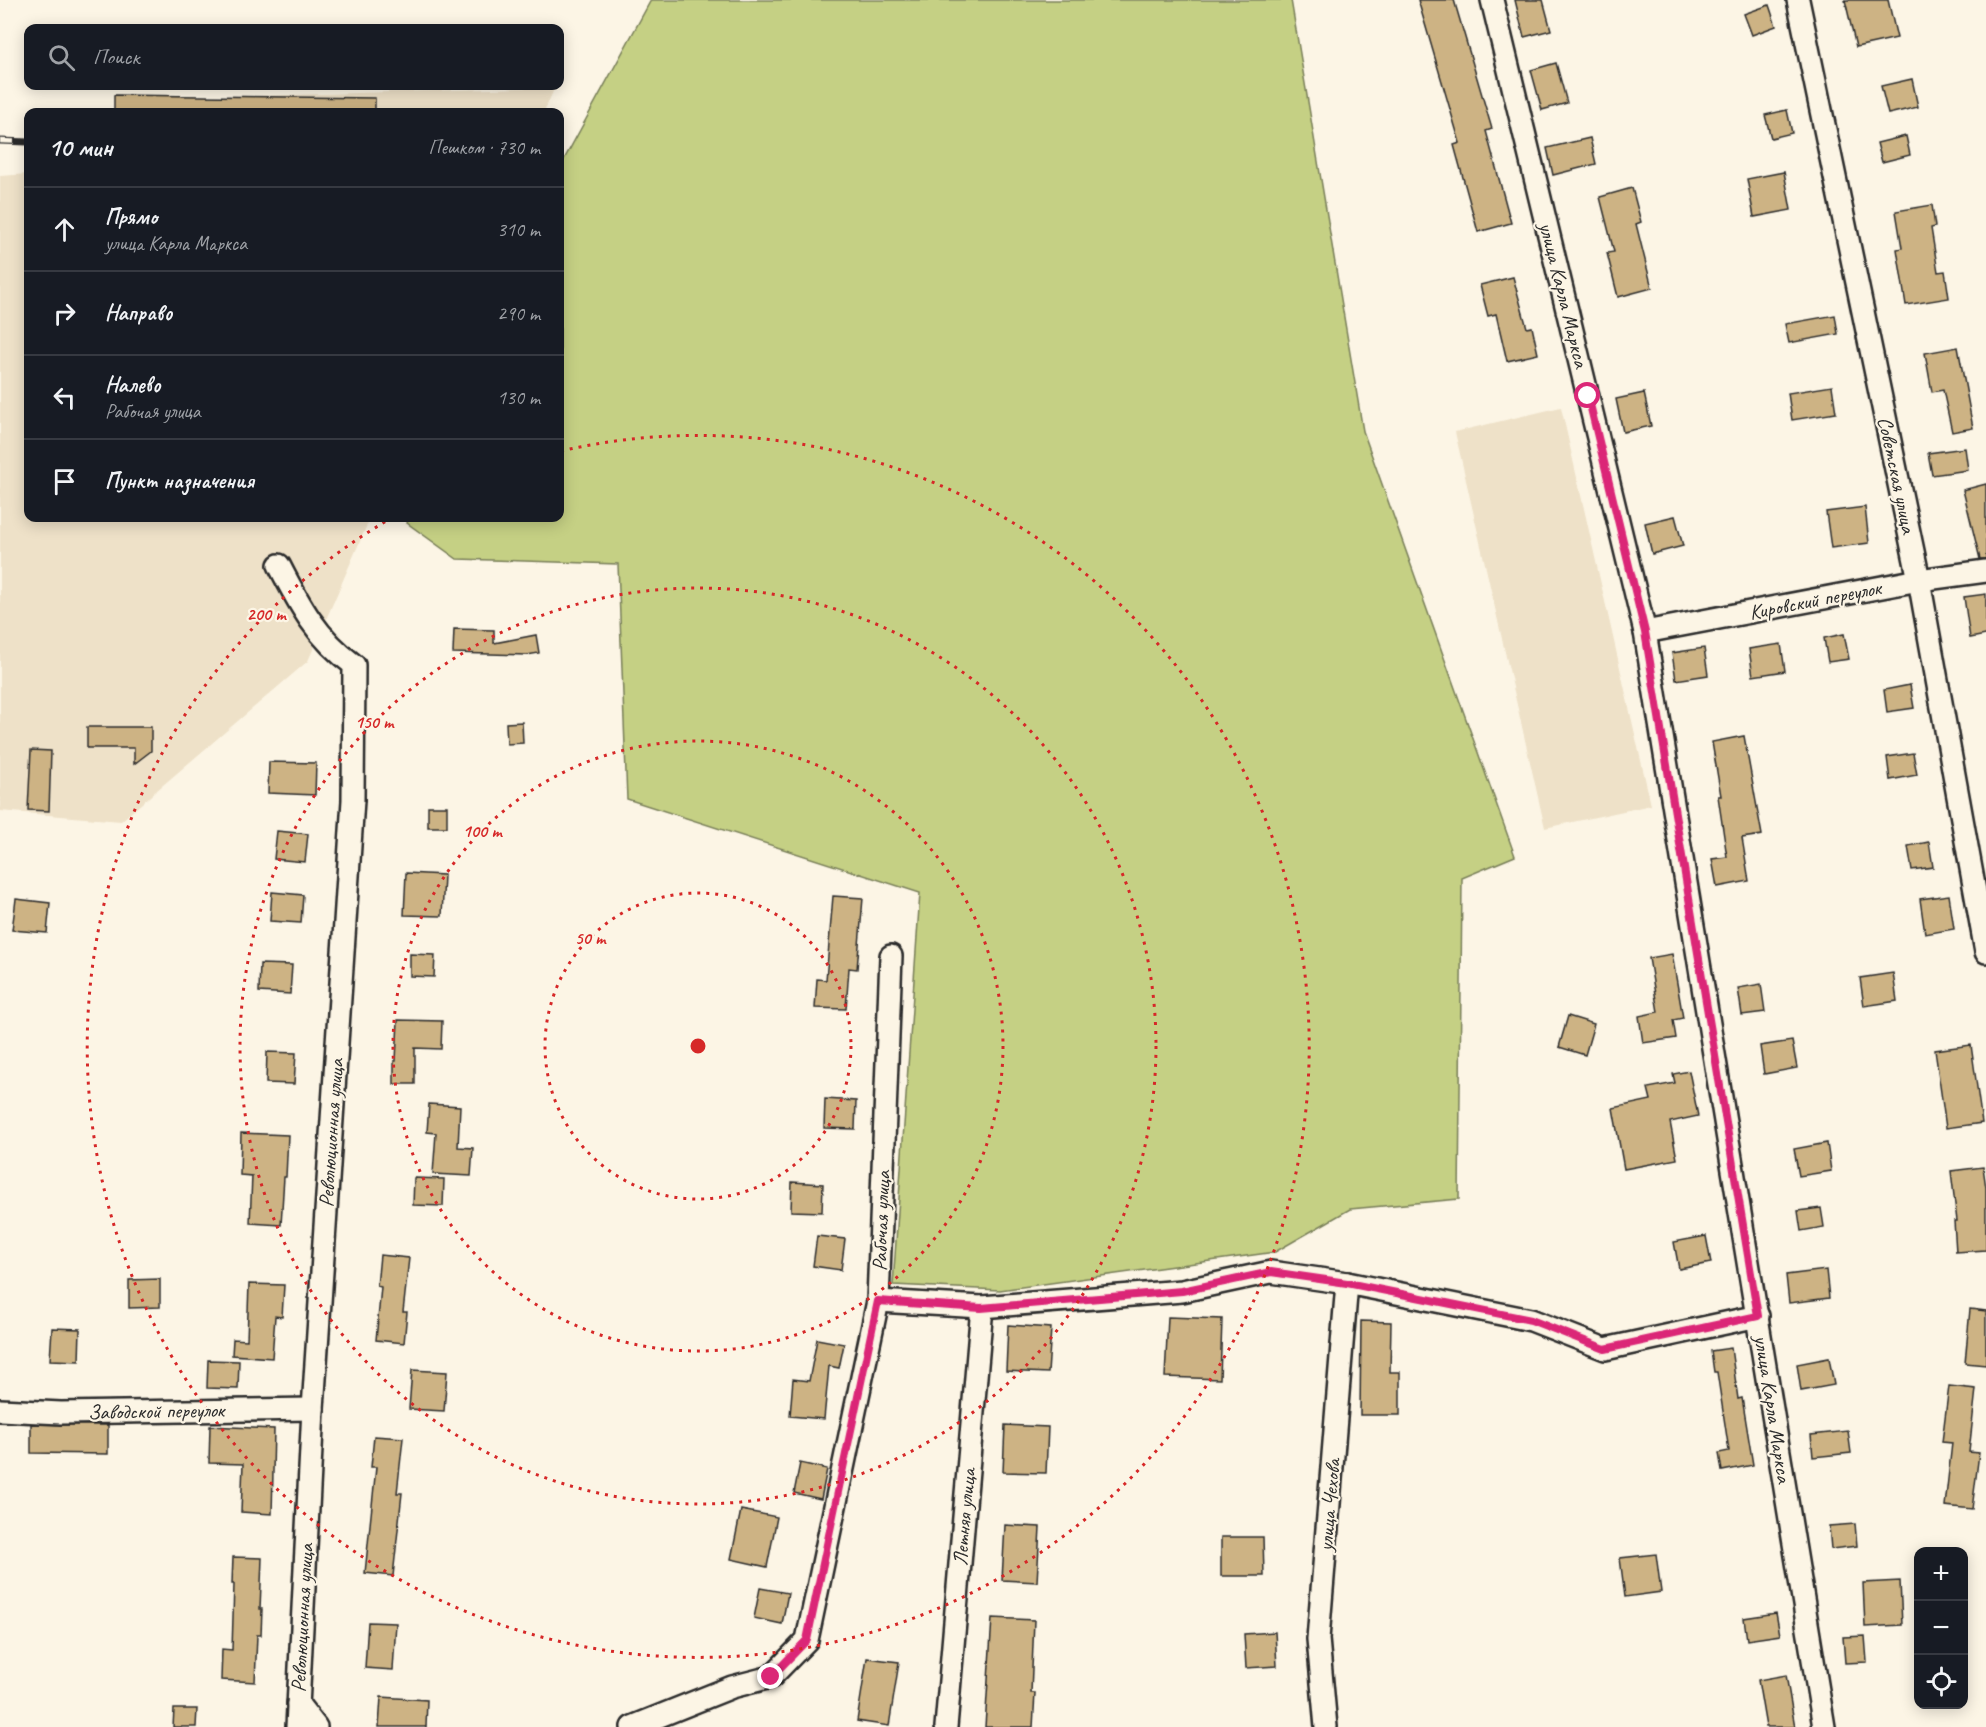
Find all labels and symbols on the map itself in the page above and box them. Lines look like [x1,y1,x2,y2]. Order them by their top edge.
street label: улица Карла Маркса [1533,218,1595,372]
route start [1574,382,1600,408]
street label: Советская улица [1872,414,1922,537]
street label: Кировский переулок [1747,574,1885,625]
text: 200 m [247,603,287,625]
text: 150 m [355,711,395,733]
text: 100 m [463,820,503,842]
text: 50 m [575,927,607,949]
centre of rings [688,1036,708,1056]
street label: Революционная улица [313,1056,349,1208]
street label: Рабочая улица [866,1169,896,1272]
street label: улица Карла Маркса [1748,1331,1798,1486]
street label: Заводской переулок [88,1397,227,1425]
street label: улица Чехова [1312,1455,1346,1554]
street label: Летняя улица [947,1465,981,1567]
street label: Революционная улица [285,1541,319,1693]
route end [757,1663,783,1689]

